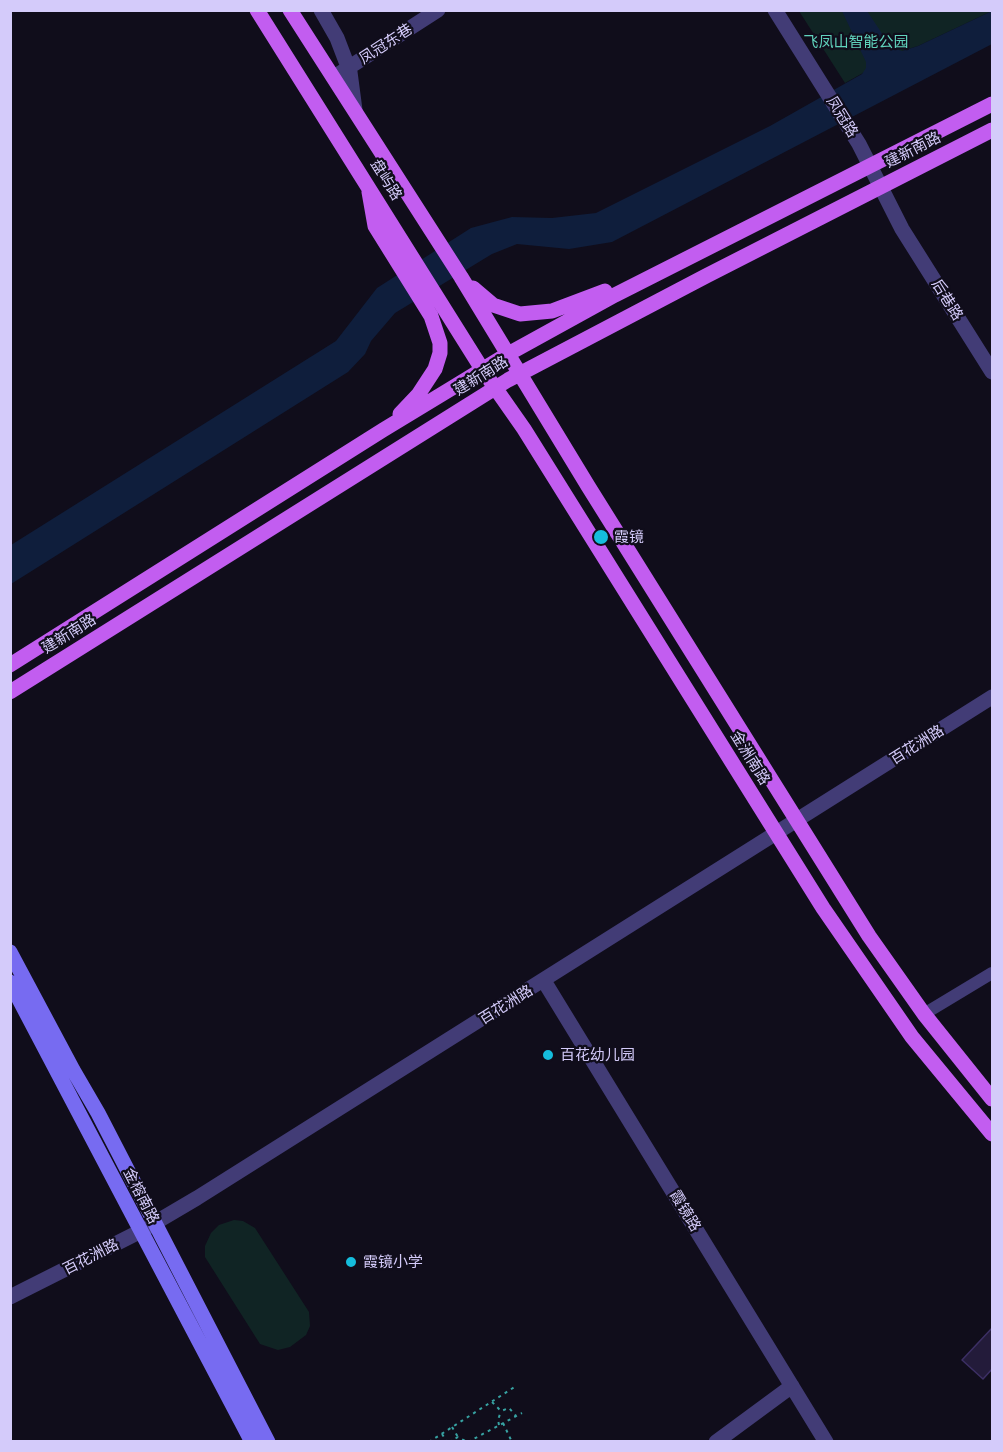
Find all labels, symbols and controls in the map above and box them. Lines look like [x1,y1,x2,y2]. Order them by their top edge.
street label: 凤冠东巷 [356,20,416,68]
park label: 飞凤山智能公园 [804,33,908,51]
street label: 凤冠路 [822,93,862,141]
street label: 建新南路 [882,128,944,172]
street label: 盘屿路 [366,156,406,204]
street label: 后巷路 [927,276,967,324]
street label: 建新南路 [451,352,511,400]
marker: 霞镜 [592,528,610,546]
place label: 霞镜 [614,528,644,546]
street label: 建新南路 [39,610,99,658]
street label: 百花洲路 [887,721,947,769]
street label: 金洲南路 [726,728,774,788]
street label: 百花洲路 [476,981,536,1029]
place label: 百花幼儿园 [560,1046,635,1064]
marker: 百花幼儿园 [541,1048,555,1062]
street label: 金榕南路 [119,1165,163,1227]
street label: 霞镜路 [666,1187,704,1235]
street label: 百花洲路 [60,1235,122,1279]
place label: 霞镜小学 [363,1253,423,1271]
marker: 霞镜小学 [344,1255,358,1269]

